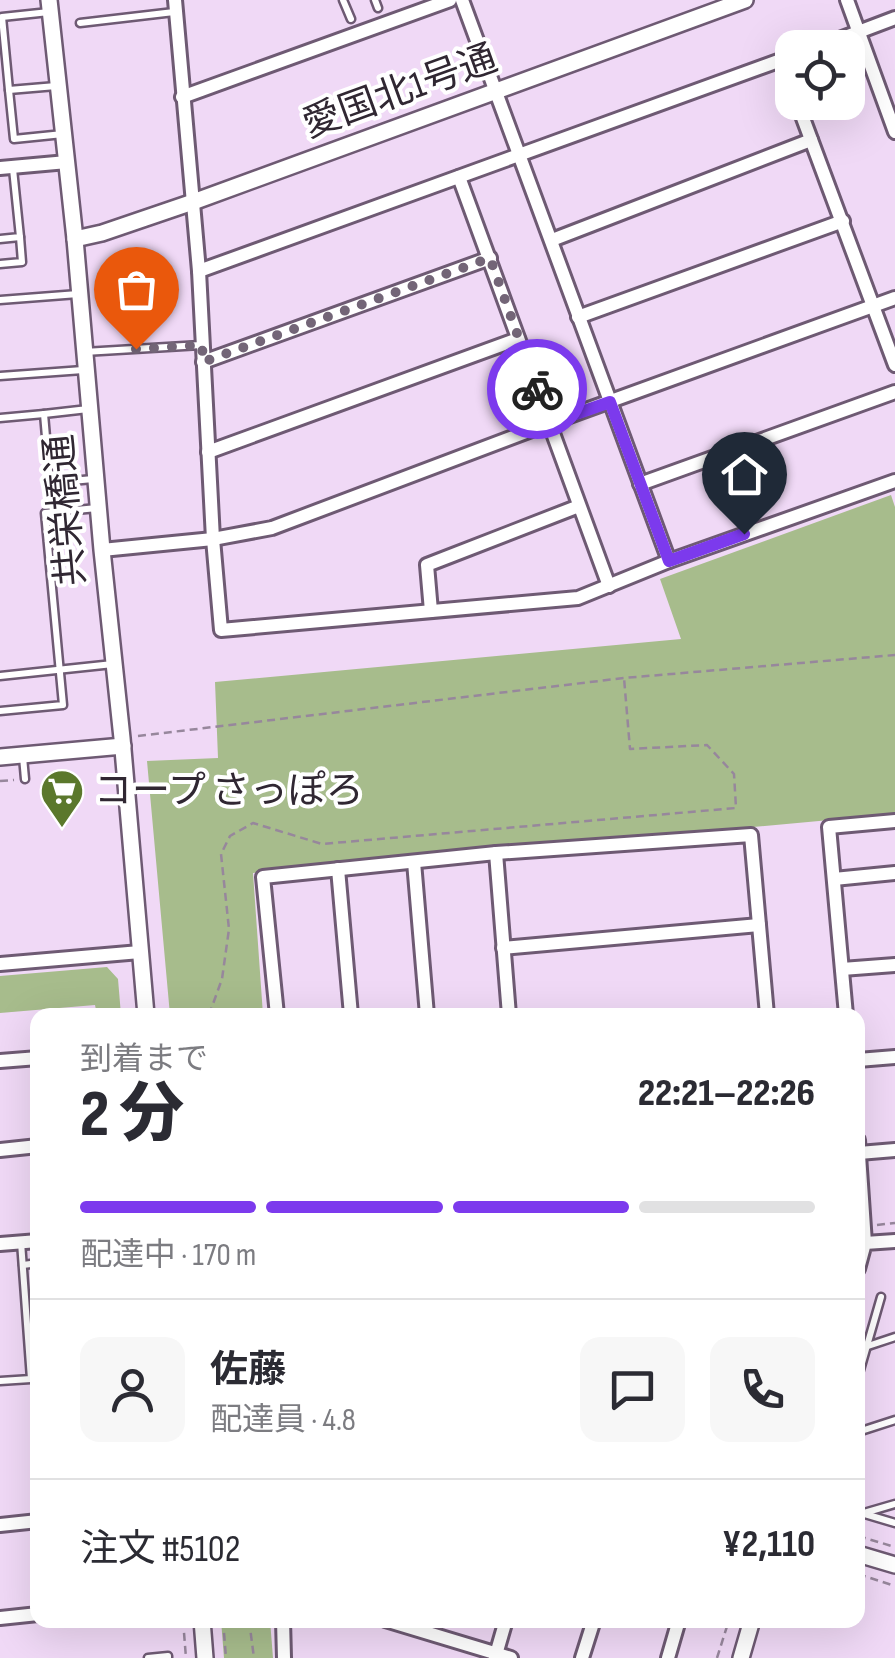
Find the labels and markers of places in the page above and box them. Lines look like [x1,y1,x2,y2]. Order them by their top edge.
pin [94,247,179,350]
pin [702,432,787,535]
supermarket icon: コープ さっぽろ [39,768,85,829]
place label: コープ さっぽろ [94,769,364,814]

